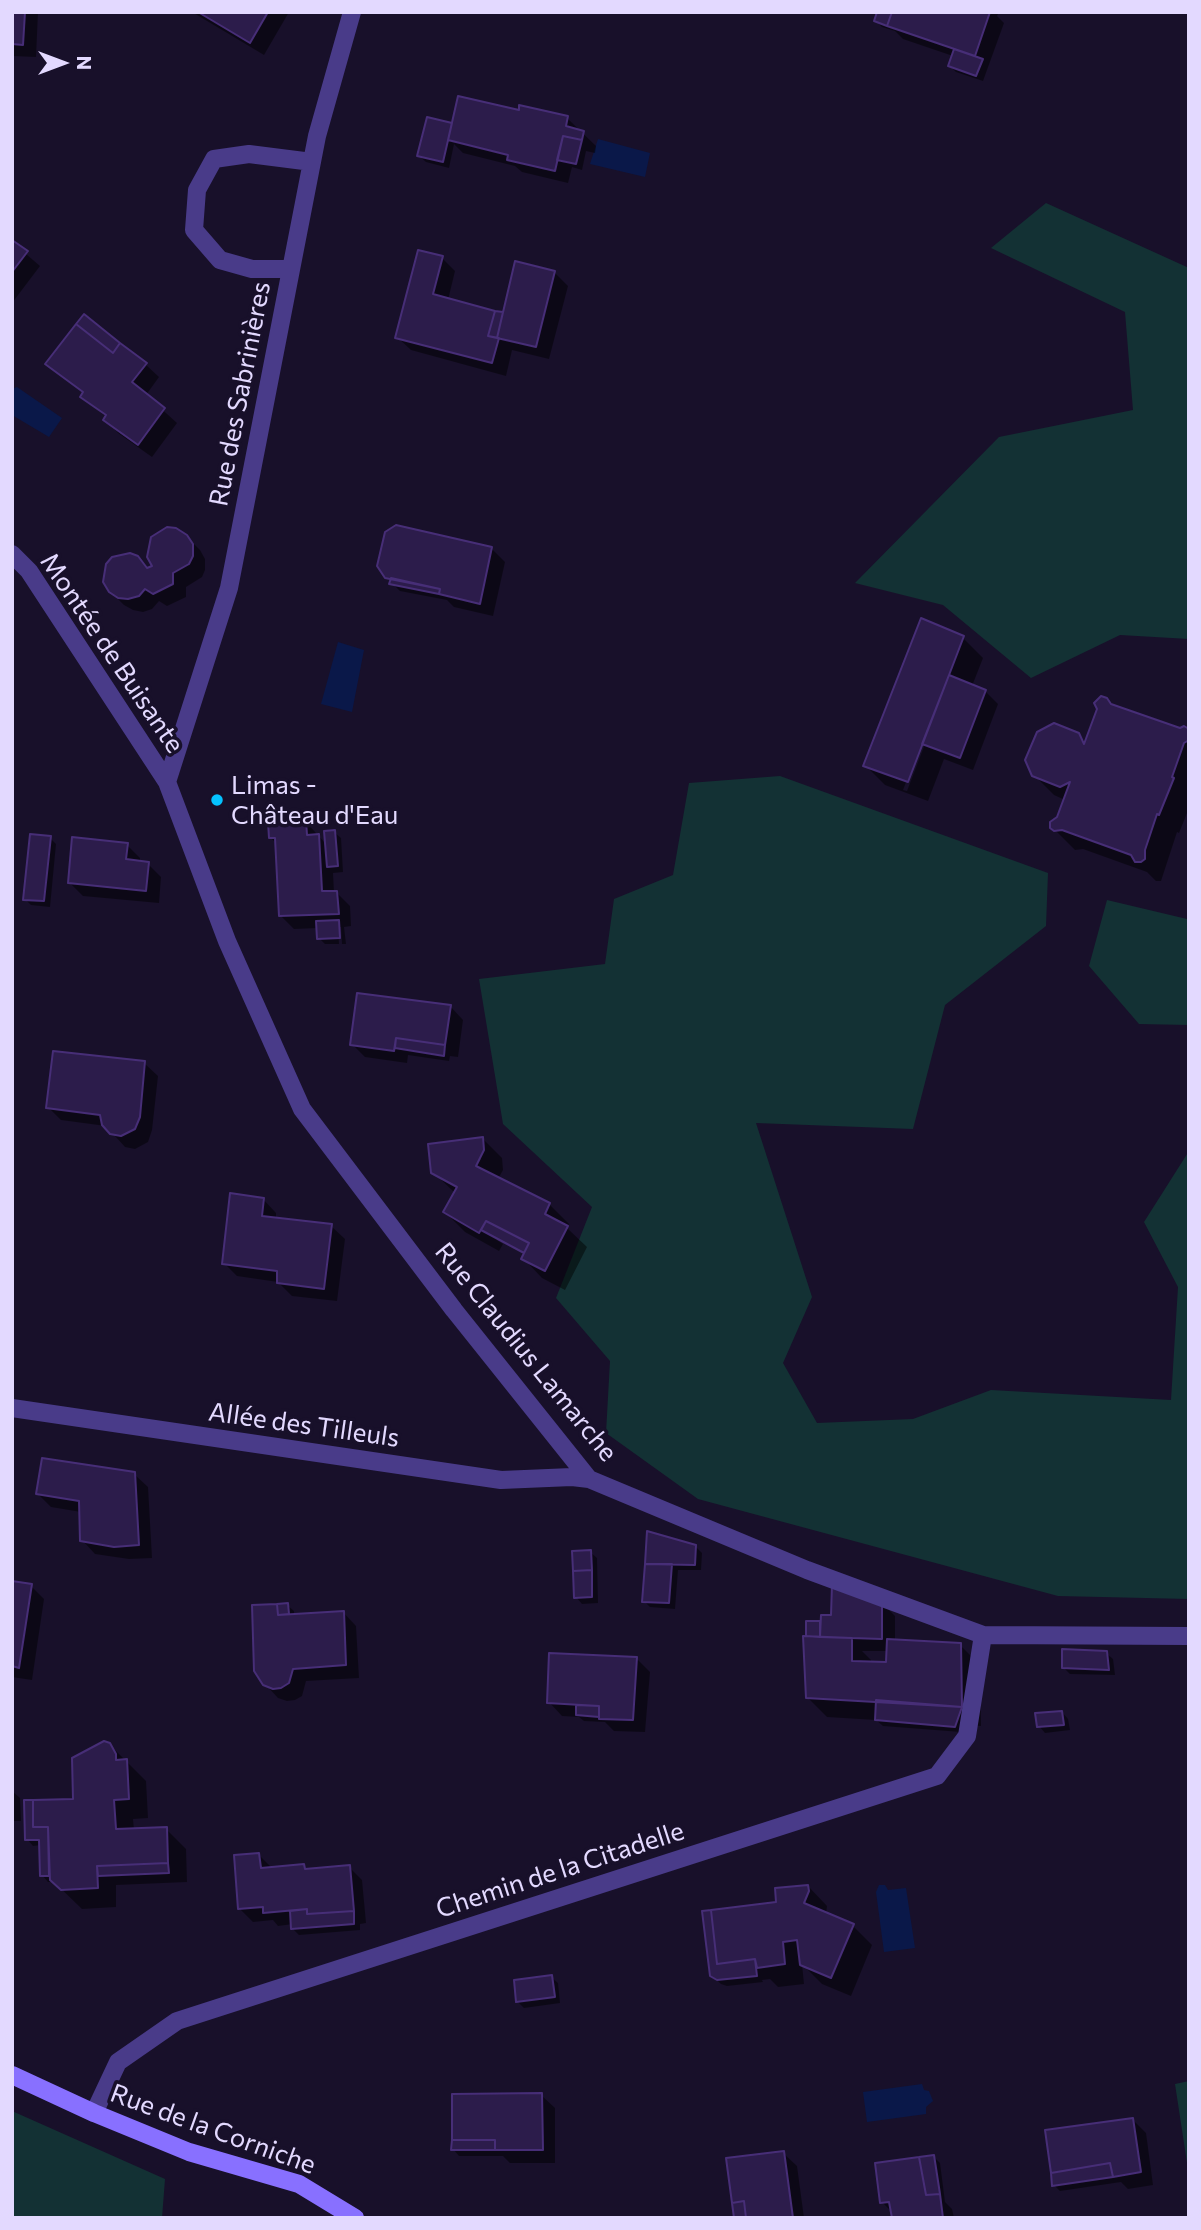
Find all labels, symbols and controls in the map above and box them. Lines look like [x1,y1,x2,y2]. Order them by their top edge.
north arrow [28,28,98,98]
text: N [73,56,96,70]
street label: Rue des Sabrinières [203,279,277,509]
street label: Montée de Buisante [34,547,190,759]
place label: Limas - Château d'Eau [231,769,398,830]
marker: Limas - Château d'Eau [209,792,225,808]
street label: Rue Claudius Lamarche [428,1236,624,1468]
street label: Allée des Tilleuls [207,1396,401,1454]
street label: Chemin de la Citadelle [432,1815,688,1925]
street label: Rue de la Corniche [106,2077,320,2181]

